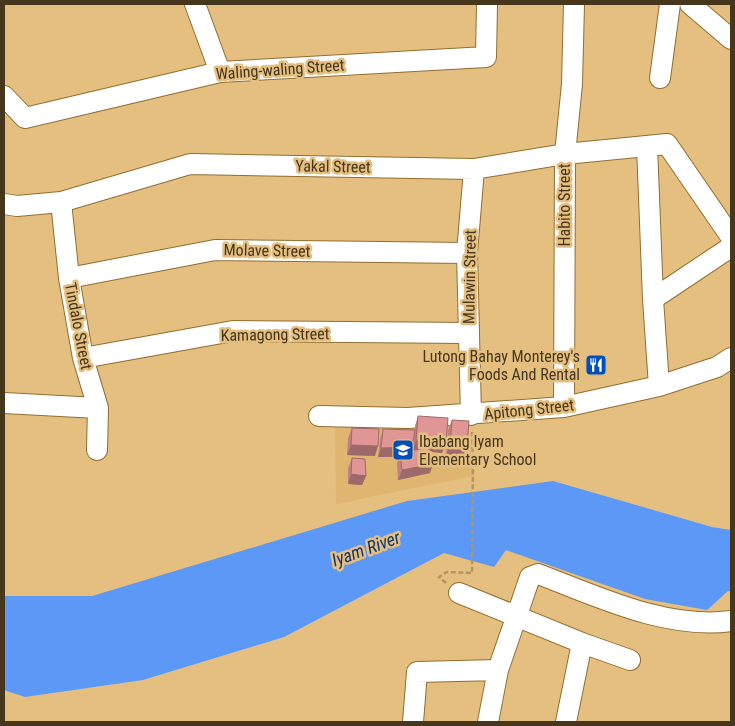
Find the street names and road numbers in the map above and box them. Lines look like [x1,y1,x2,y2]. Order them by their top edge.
street label: Waling-waling Street [215,56,345,83]
street label: Yakal Street [295,156,371,177]
street label: Habito Street [555,163,574,246]
street label: Mulawin Street [459,230,480,324]
street label: Molave Street [223,240,311,261]
street label: Tindalo Street [61,281,96,371]
street label: Kamagong Street [220,324,330,345]
street label: Apitong Street [483,395,575,424]

